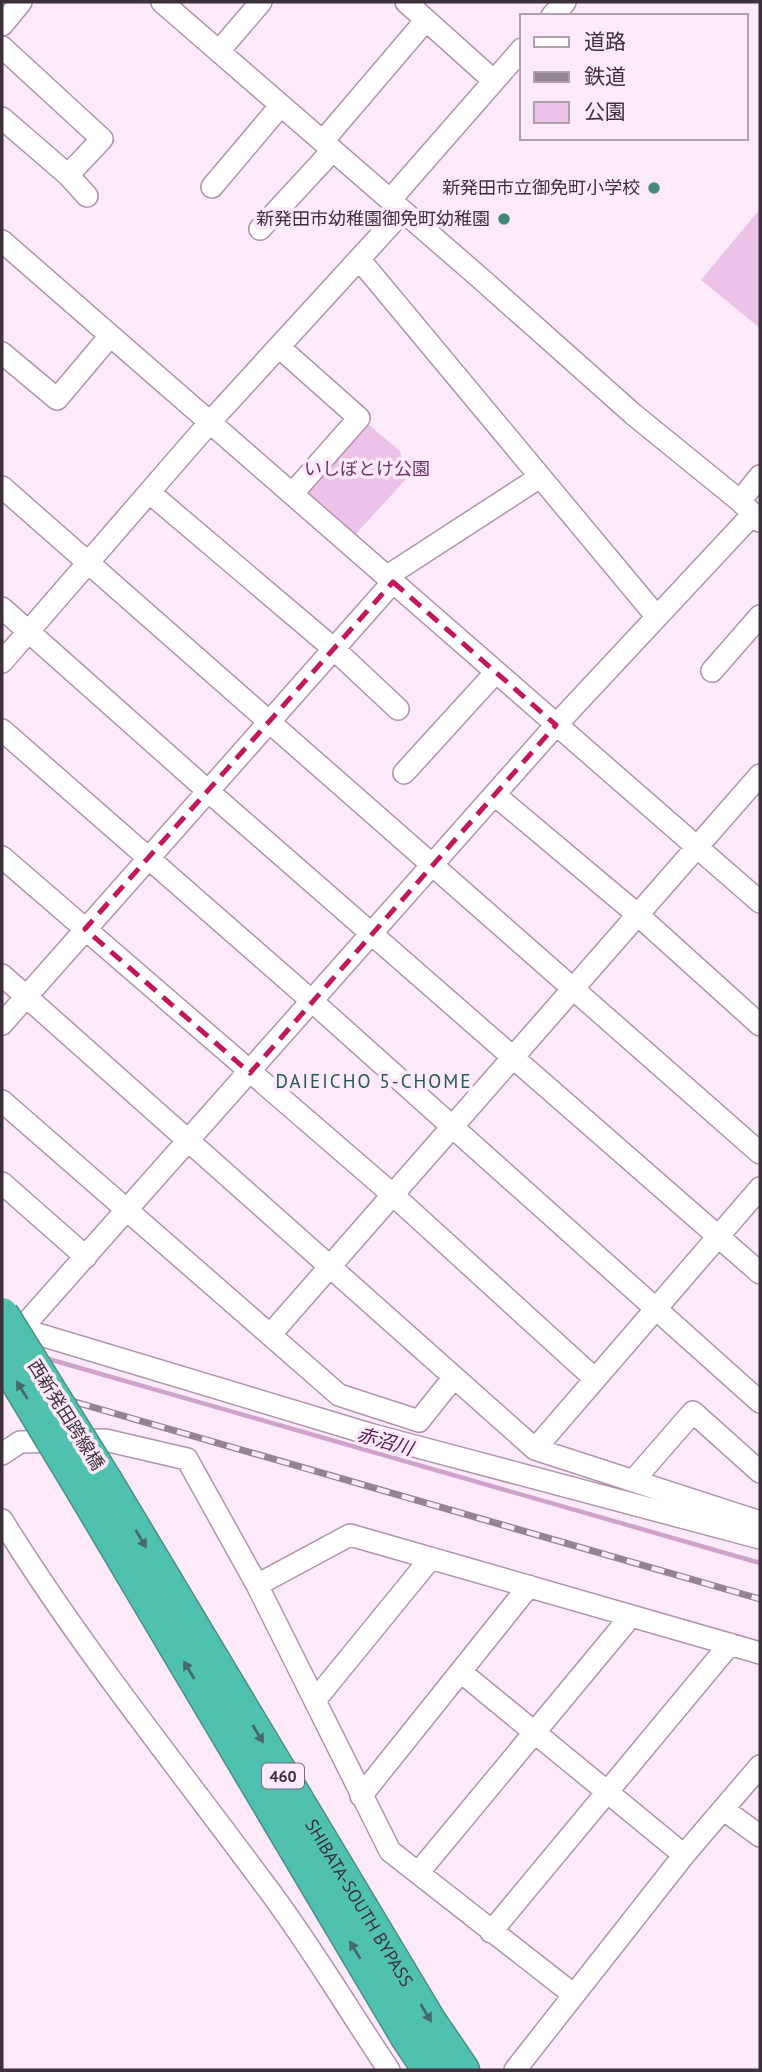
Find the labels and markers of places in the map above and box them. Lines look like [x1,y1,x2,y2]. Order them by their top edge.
place label: 新発田市立御免町小学校 [442,176,640,199]
marker: 新発田市立御免町小学校 [646,180,662,196]
place label: 新発田市幼稚園御免町幼稚園 [256,207,490,230]
marker: 新発田市幼稚園御免町幼稚園 [496,211,512,227]

